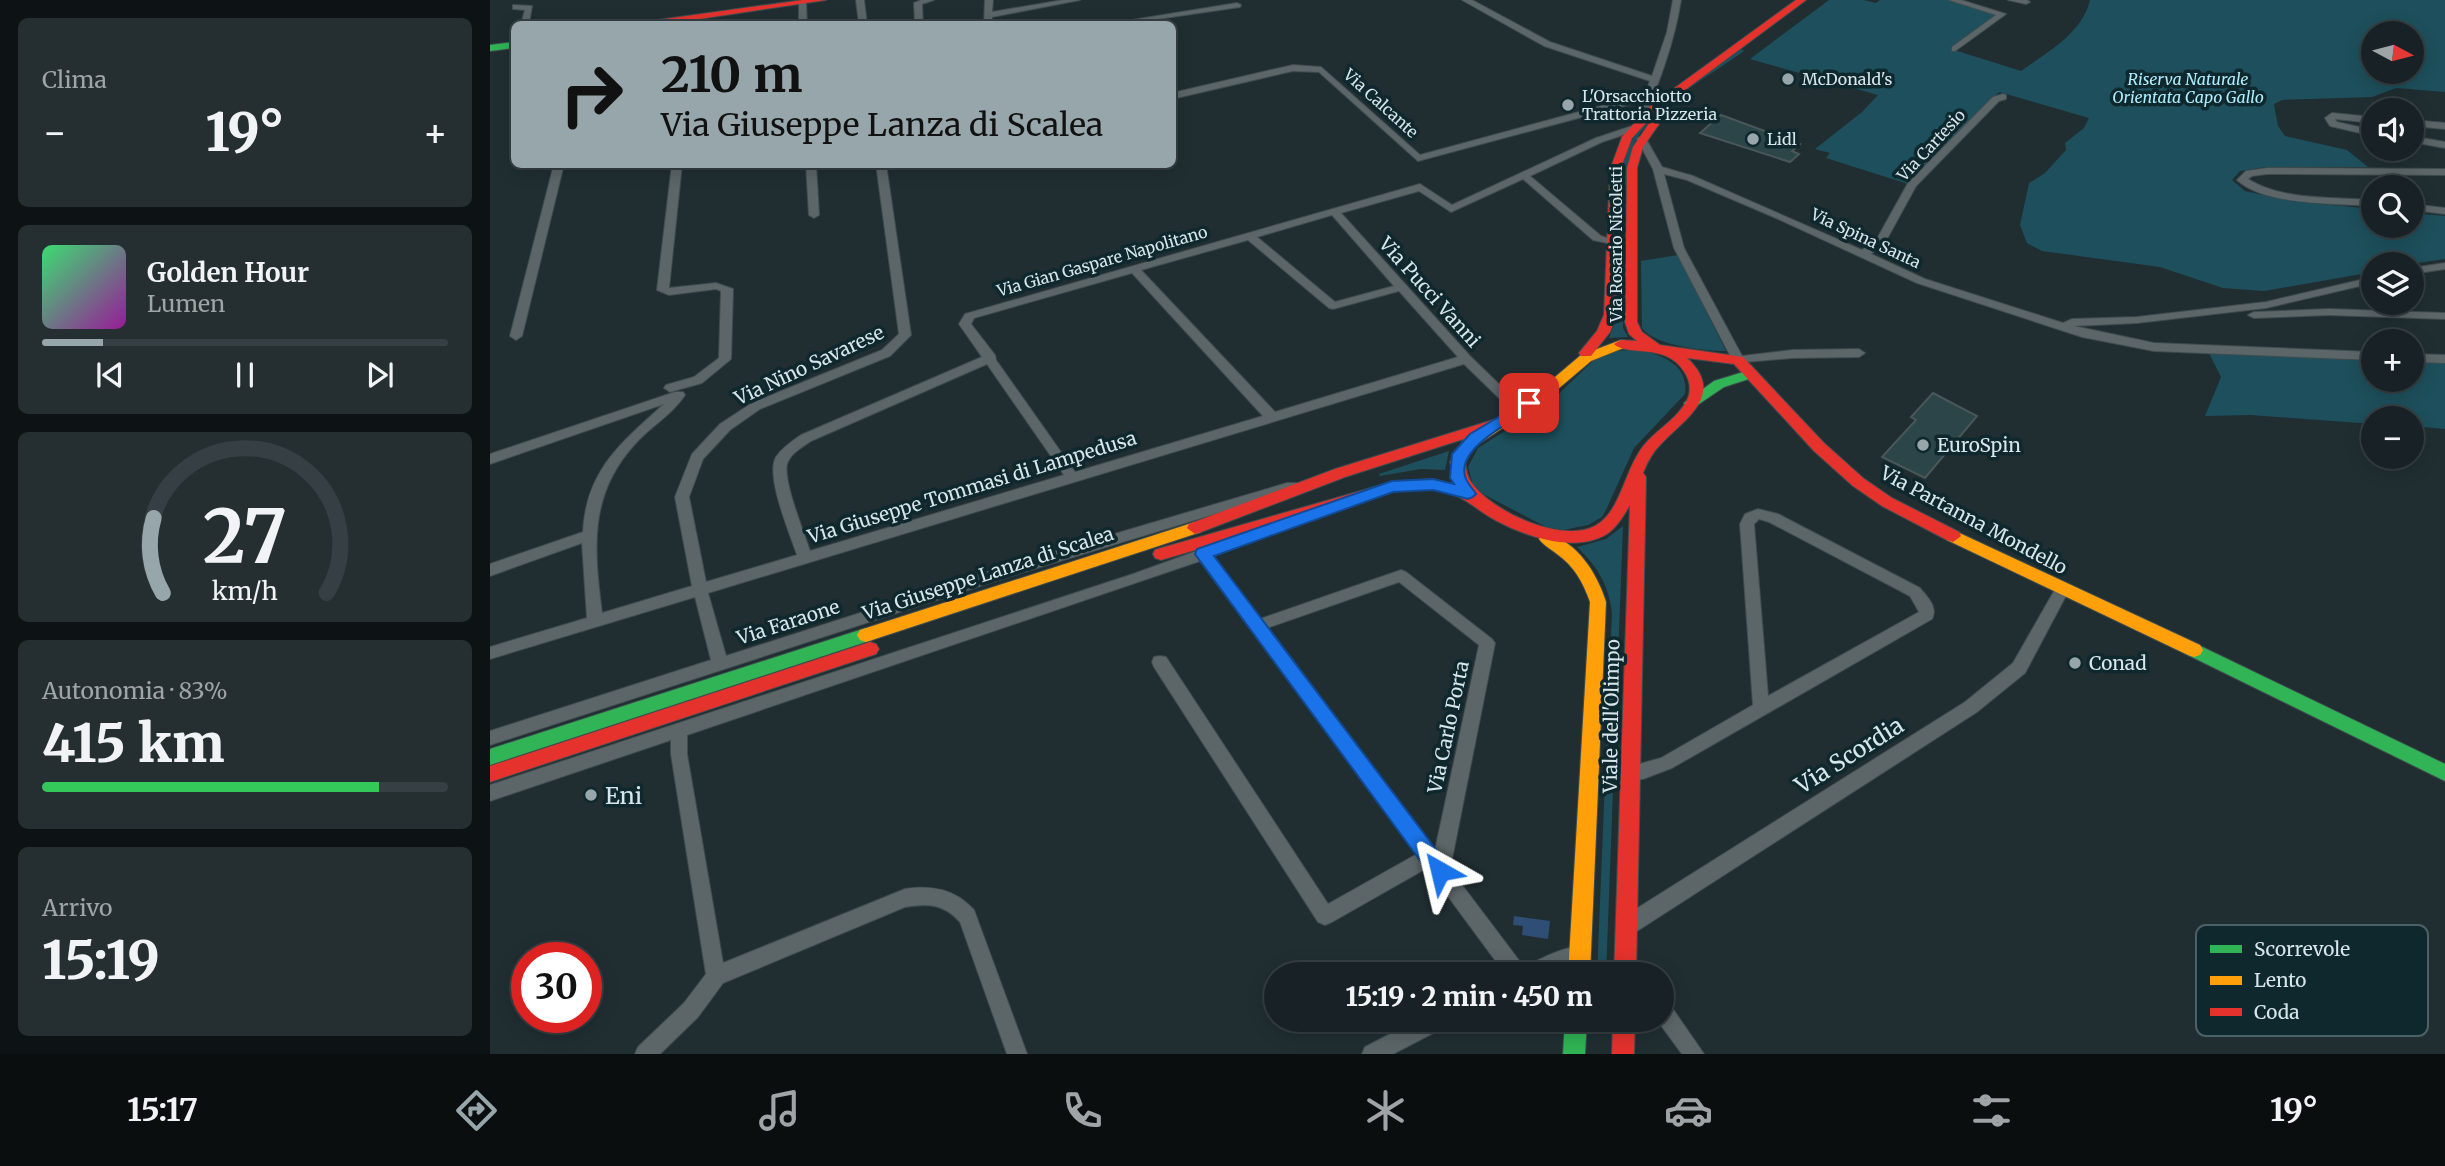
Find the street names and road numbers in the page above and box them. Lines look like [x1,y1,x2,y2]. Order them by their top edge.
street label: Via Calcante [1339,64,1422,142]
street label: Via Cartesio [1892,105,1969,186]
street label: Via Rosario Nicoletti [1606,166,1626,323]
street label: Via Spina Santa [1807,203,1925,272]
street label: Via Gian Gaspare Napolitano [994,221,1210,301]
street label: Via Pucci Vanni [1373,231,1486,352]
street label: Via Nino Savarese [730,320,888,411]
street label: Via Giuseppe Tommasi di Lampedusa [804,425,1139,549]
street label: Via Partanna Mondello [1876,460,2072,579]
street label: Via Giuseppe Lanza di Scalea [859,521,1117,625]
street label: Via Faraone [733,594,842,650]
street label: Viale dell'Olimpo [1598,639,1624,794]
street label: Via Carlo Porta [1422,659,1474,796]
street label: Via Scordia [1789,710,1909,800]

